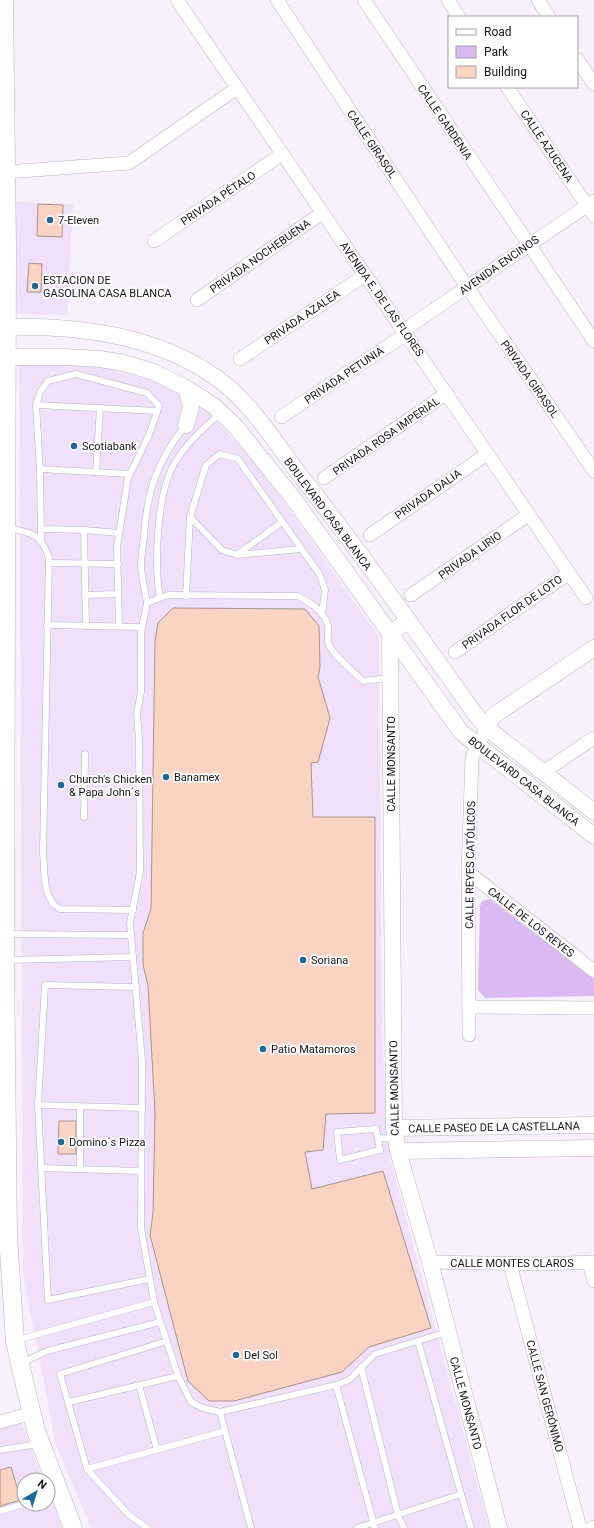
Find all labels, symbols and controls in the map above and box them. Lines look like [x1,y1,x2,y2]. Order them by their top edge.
legend [448,16,578,88]
text: Road [484,25,512,39]
text: Park [484,45,509,59]
text: Building [484,65,527,79]
street label: CALLE GARDENIA [415,82,475,163]
street label: CALLE GIRASOL [344,108,399,181]
street label: CALLE AZUCENA [518,108,576,186]
street label: PRIVADA PÉTALO [178,169,258,228]
place label: 7-Eleven [58,214,99,227]
marker: 7-Eleven [45,215,55,225]
street label: PRIVADA NOCHEBUENA [208,216,314,296]
street label: AVENIDA ENCINOS [457,233,542,298]
street label: AVENIDA E. DE LAS FLORES [337,239,427,360]
place label: ESTACION DE GASOLINA CASA BLANCA [43,274,172,300]
marker: ESTACION DE GASOLINA CASA BLANCA [30,281,40,291]
street label: PRIVADA AZALEA [262,287,343,347]
street label: PRIVADA GIRASOL [498,338,561,421]
street label: PRIVADA PETUNIA [302,344,387,407]
street label: PRIVADA ROSA IMPERIAL [331,395,442,478]
place label: Scotiabank [82,440,137,453]
marker: Scotiabank [69,441,79,451]
street label: BOULEVARD CASA BLANCA [281,456,375,574]
street label: PRIVADA DALIA [393,466,465,522]
street label: PRIVADA LIRIO [436,529,504,582]
street label: PRIVADA FLOR DE LOTO [460,573,565,652]
street label: CALLE MONSANTO [385,716,398,812]
street label: BOULEVARD CASA BLANCA [466,734,582,829]
place label: Banamex [174,771,220,784]
marker: Banamex [161,772,171,782]
place label: Church's Chicken & Papa John´s [69,773,152,799]
marker: Church's Chicken & Papa John´s [56,780,66,790]
street label: CALLE REYES CATÓLICOS [463,800,478,929]
street label: CALLE DE LOS REYES [485,885,577,960]
place label: Soriana [311,954,348,967]
marker: Soriana [298,955,308,965]
street label: CALLE MONSANTO [387,1040,402,1136]
place label: Patio Matamoros [271,1043,356,1056]
marker: Patio Matamoros [258,1044,268,1054]
street label: CALLE PASEO DE LA CASTELLANA [408,1119,581,1135]
place label: Domino´s Pizza [69,1136,146,1149]
marker: Domino´s Pizza [56,1137,66,1147]
street label: CALLE MONTES CLAROS [450,1257,574,1270]
street label: CALLE SAN GERÓNIMO [523,1339,566,1454]
place label: Del Sol [244,1349,278,1362]
marker: Del Sol [231,1350,241,1360]
street label: CALLE MONSANTO [447,1355,484,1451]
north arrow [16,1472,56,1512]
text: N [35,1477,49,1492]

